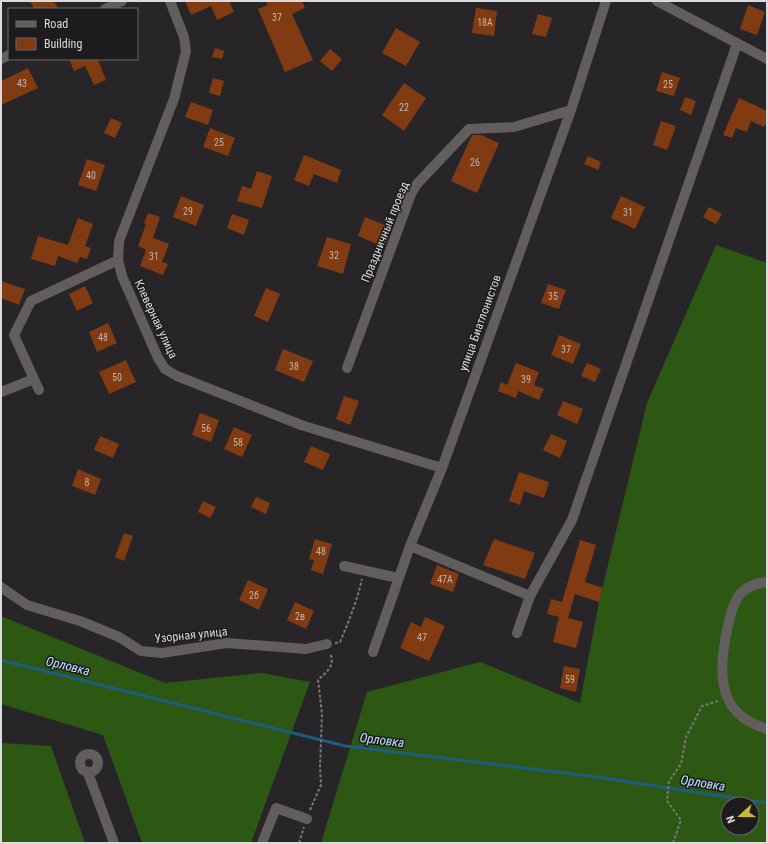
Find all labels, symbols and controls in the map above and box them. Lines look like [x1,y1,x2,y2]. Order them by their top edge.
legend [8,8,138,60]
house number: 37 [272,12,282,23]
text: Road [44,17,68,31]
house number: 18А [477,17,493,28]
text: Building [44,37,82,51]
house number: 43 [17,78,27,89]
house number: 25 [663,79,673,90]
house number: 22 [399,102,409,113]
house number: 25 [214,137,224,148]
house number: 26 [470,157,480,168]
house number: 40 [86,170,96,181]
street label: Праздничный проезд [358,179,412,284]
house number: 29 [183,206,193,217]
house number: 31 [623,207,633,218]
house number: 32 [329,250,339,261]
house number: 31 [149,251,159,262]
street label: улица Биатлонистов [456,273,504,373]
street label: Клеверная улица [132,277,181,361]
house number: 35 [548,291,558,302]
house number: 48 [98,332,108,343]
house number: 37 [561,344,571,355]
house number: 38 [289,361,299,372]
house number: 50 [112,372,122,383]
house number: 39 [521,374,531,385]
house number: 56 [201,423,211,434]
house number: 58 [233,437,243,448]
house number: 8 [85,477,90,488]
house number: 48 [316,546,326,557]
house number: 47А [437,574,453,585]
house number: 2б [249,590,259,601]
house number: 2в [295,611,305,622]
street label: Узорная улица [154,624,228,646]
house number: 47 [417,632,427,643]
water label: Орловка [44,653,92,679]
house number: 59 [565,674,575,685]
water label: Орловка [359,730,405,750]
water label: Орловка [680,772,726,794]
north arrow [720,796,760,836]
text: N [724,814,738,825]

